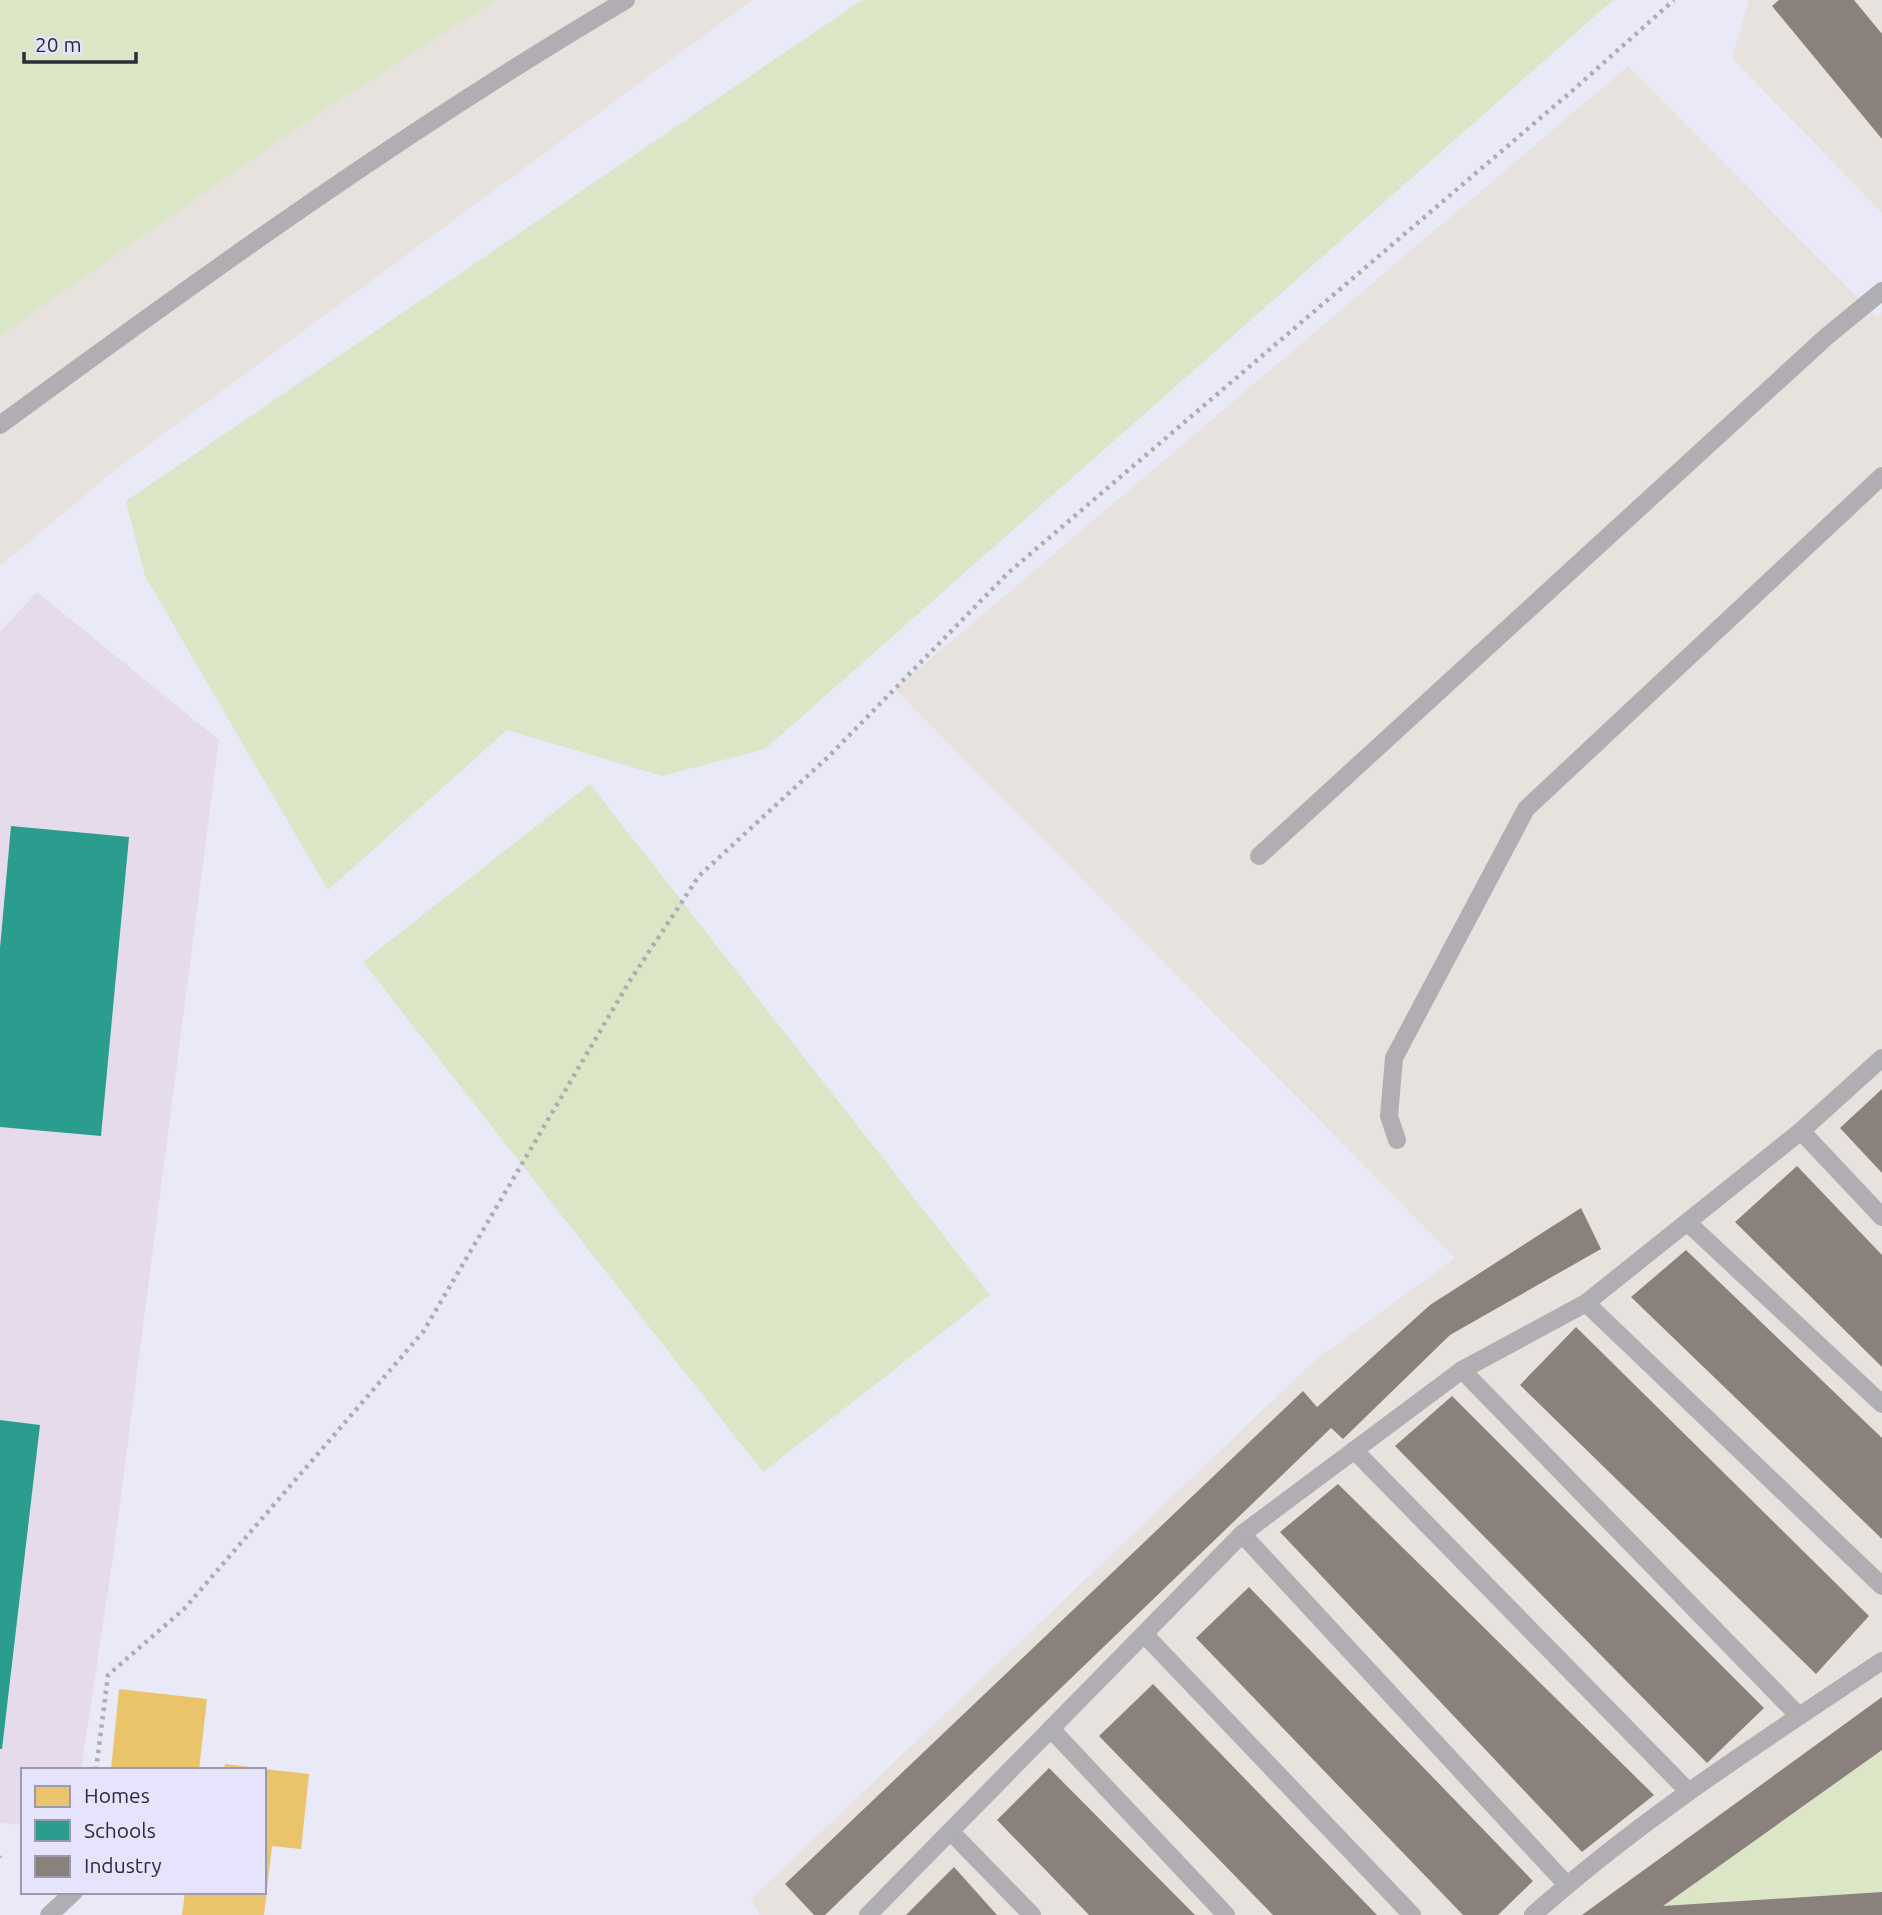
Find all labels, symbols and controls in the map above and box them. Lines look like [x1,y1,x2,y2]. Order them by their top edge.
scale bar [24,21,136,65]
text: 20 m [35,32,82,56]
legend [21,1768,266,1894]
text: Homes [84,1783,150,1807]
text: Schools [84,1818,156,1842]
text: Industry [84,1853,162,1877]

